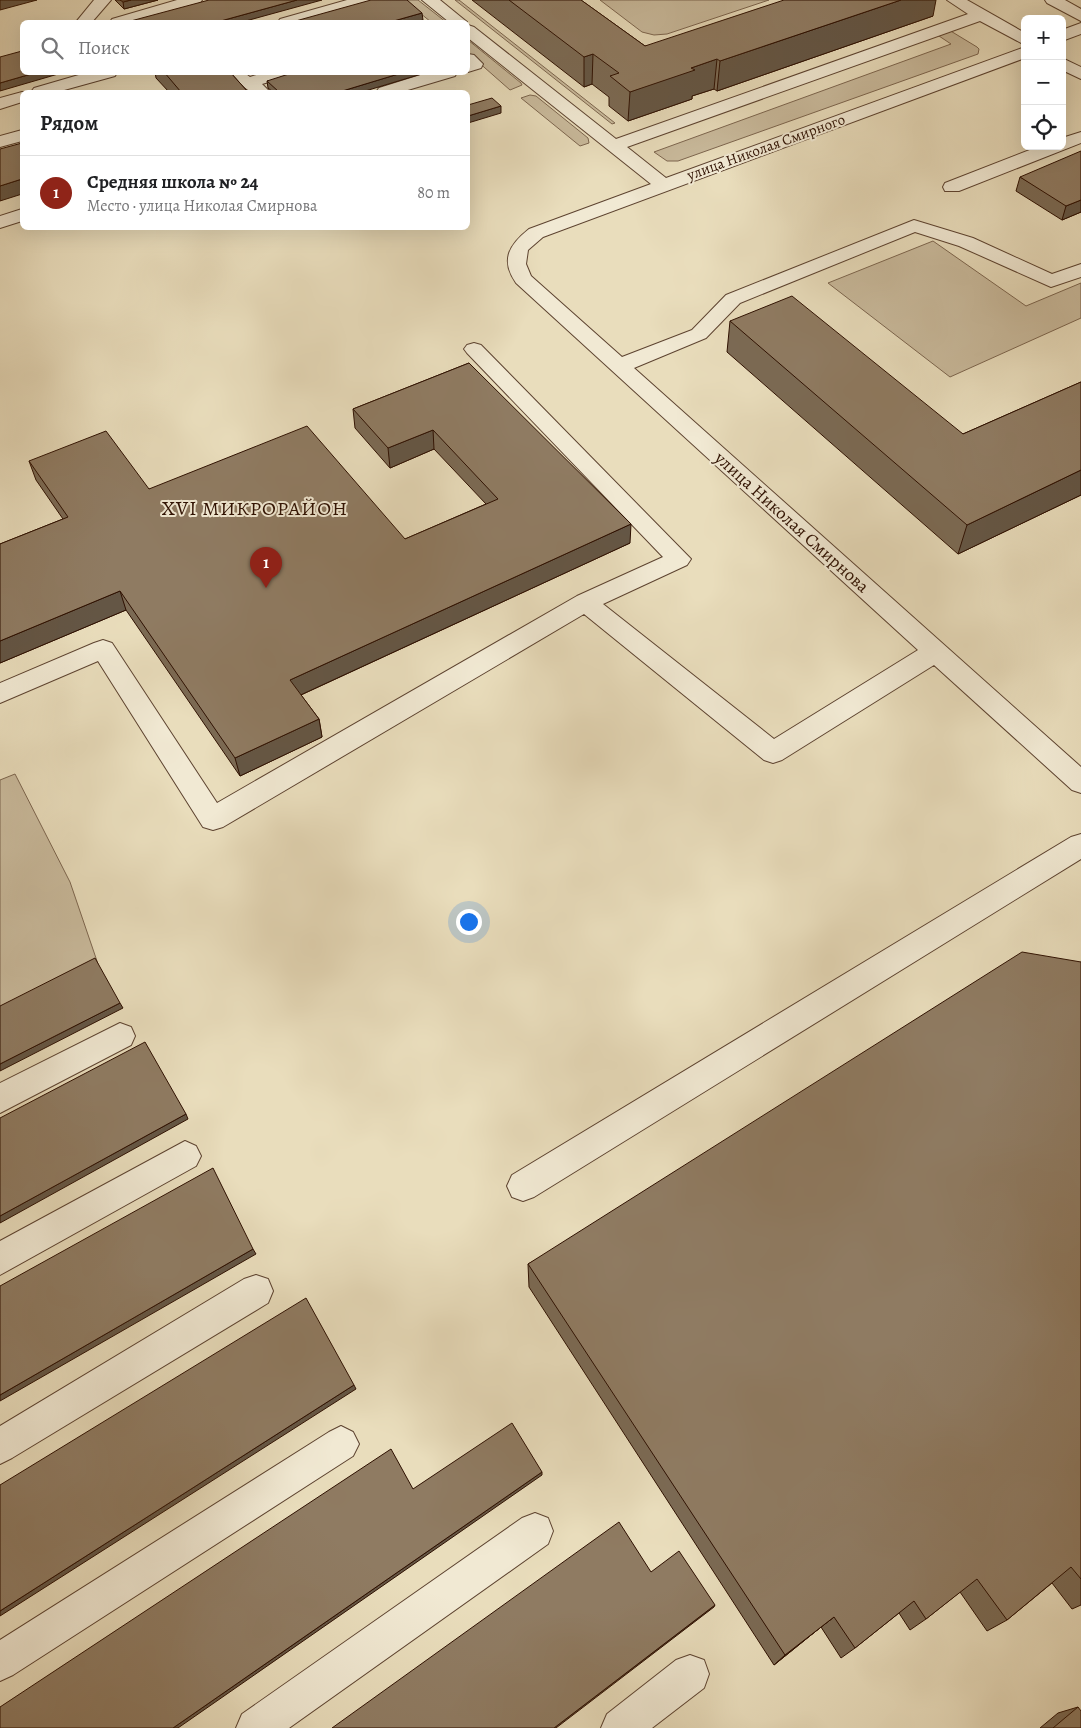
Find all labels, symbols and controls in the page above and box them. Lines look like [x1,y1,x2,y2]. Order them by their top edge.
map controls [1021,15,1066,150]
button: + [1021,15,1066,60]
search box [20,20,470,75]
icon: search [38,34,66,62]
text: Поиск [78,35,130,61]
button: − [1021,60,1066,105]
button: locate [1021,105,1066,150]
text: Рядом [40,109,98,137]
street label: улица Николая Смирного [683,109,848,185]
text: Средняя школа № 24 [87,169,259,195]
text: 1 [53,182,59,204]
text: 80 m [417,182,450,204]
text: Место · улица Николая Смирнова [87,195,317,217]
street label: улица Николая Смирнова [709,445,875,598]
district label: XVI МИКРОРАЙОН [162,495,348,522]
pin: 1 [250,547,282,588]
your location [456,909,482,935]

